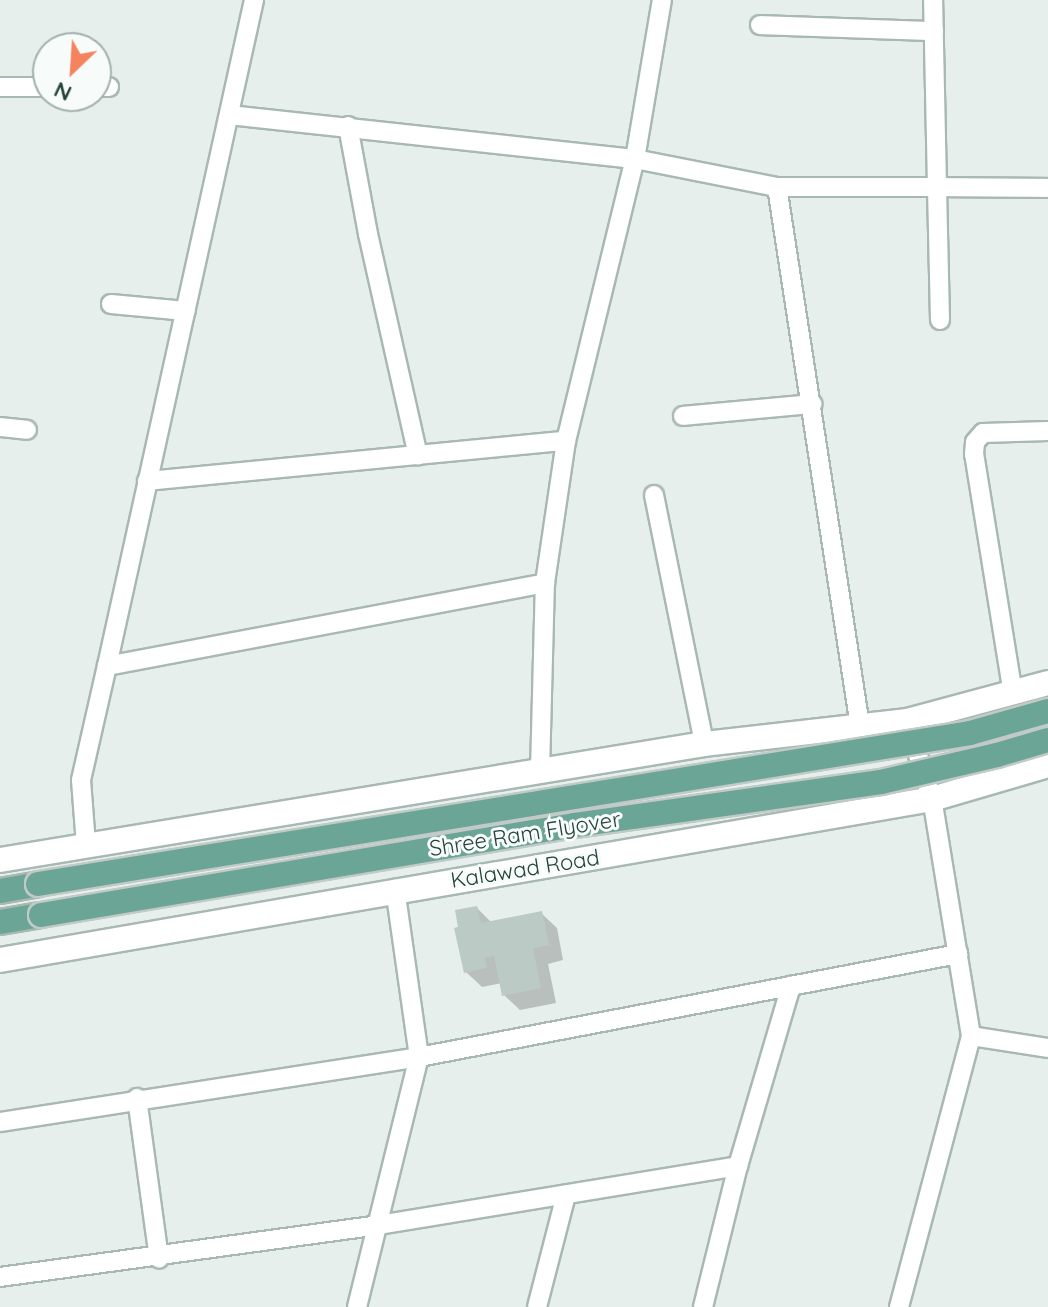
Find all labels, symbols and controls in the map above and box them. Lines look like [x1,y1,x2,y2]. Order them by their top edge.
north arrow [32,32,112,112]
text: N [49,76,76,108]
street label: Shree Ram Flyover [428,806,622,862]
street label: Kalawad Road [449,844,601,894]

